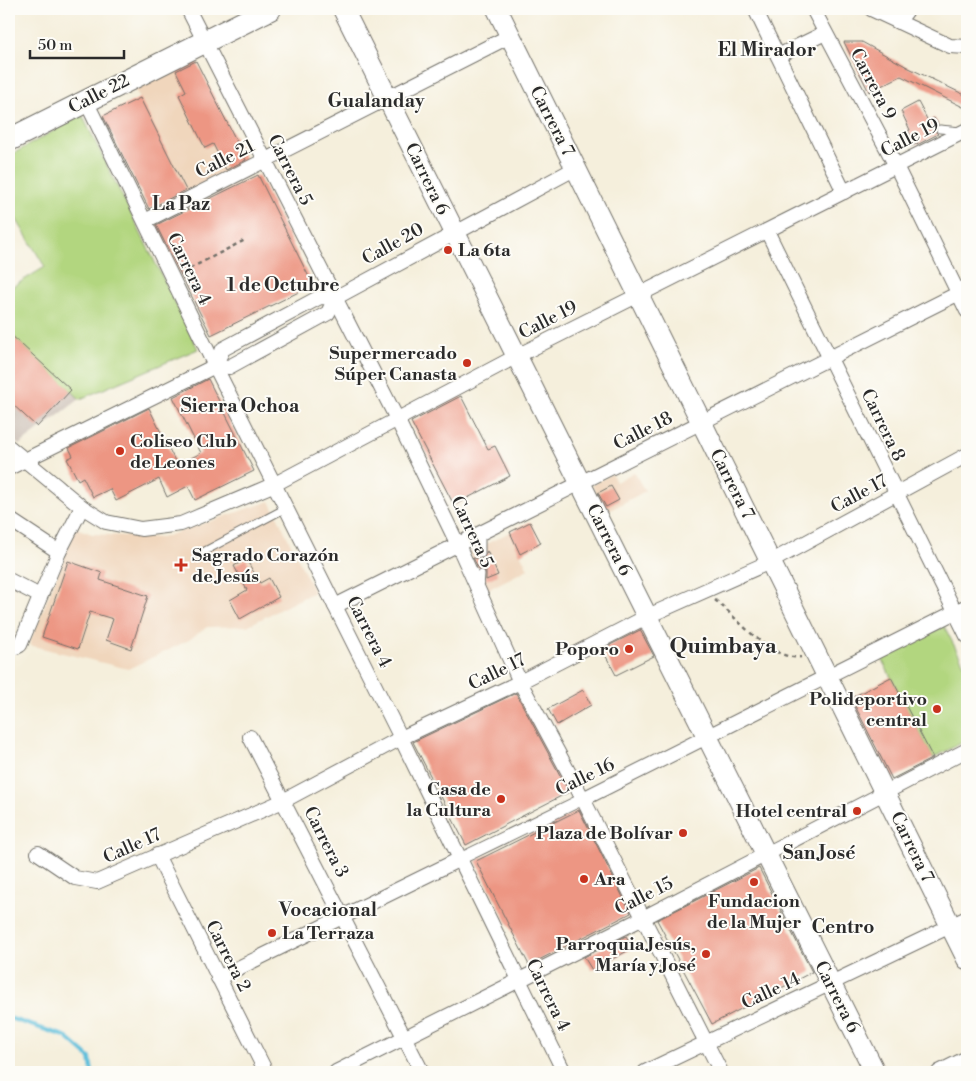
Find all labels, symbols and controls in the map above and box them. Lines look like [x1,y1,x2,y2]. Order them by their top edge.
scale bar [30,28,124,60]
text: 50 m [38,36,72,55]
district label: El Mirador [718,38,817,62]
street label: Carrera 9 [845,44,901,124]
street label: Calle 22 [65,69,133,119]
street label: Carrera 7 [525,82,579,160]
district label: Gualanday [328,89,425,113]
street label: Calle 19 [877,113,943,163]
street label: Carrera 5 [262,131,318,209]
street label: Calle 21 [192,134,259,184]
street label: Carrera 6 [400,139,454,219]
district label: La Paz [152,192,210,216]
street label: Calle 20 [358,218,428,270]
street label: Carrera 4 [162,229,216,309]
place label: La 6ta [458,239,511,262]
marker: La 6ta [442,244,454,256]
district label: 1 de Octubre [227,273,339,297]
street label: Calle 19 [515,295,581,345]
place label: Supermercado Súper Canasta [329,342,457,386]
marker: Supermercado Súper Canasta [461,357,473,369]
street label: Carrera 8 [856,385,910,465]
district label: Sierra Ochoa [181,394,300,418]
street label: Calle 18 [610,406,676,456]
place label: Coliseo Club de Leones [130,430,237,474]
marker: Coliseo Club de Leones [114,445,126,457]
street label: Carrera 7 [705,445,759,523]
street label: Calle 17 [827,470,891,518]
street label: Carrera 5 [445,492,499,572]
street label: Carrera 6 [581,500,637,580]
place label: Sagrado Corazón de Jesús [192,544,339,588]
marker: Sagrado Corazón de Jesús [174,558,188,572]
street label: Carrera 4 [341,592,397,672]
district label: Quimbaya [669,633,778,660]
place label: Poporo [555,638,619,661]
marker: Poporo [623,643,635,655]
street label: Calle 17 [465,648,529,696]
place label: Polideportivo central [809,688,927,732]
marker: Polideportivo central [931,703,943,715]
street label: Calle 16 [552,753,618,801]
place label: Casa de la Cultura [407,778,491,822]
marker: Casa de la Cultura [495,793,507,805]
place label: Hotel central [736,800,847,823]
street label: Carrera 3 [298,803,354,881]
marker: Hotel central [851,805,863,817]
street label: Carrera 7 [885,808,939,886]
place label: Plaza de Bolívar [536,822,673,845]
street label: Calle 17 [100,823,164,869]
marker: Plaza de Bolívar [677,827,689,839]
district label: San José [783,841,855,865]
place label: Ara [593,868,626,891]
street label: Calle 15 [611,872,677,920]
marker: Ara [578,873,590,885]
marker: Fundacion de la Mujer [748,876,760,888]
place label: Fundacion de la Mujer [707,890,801,934]
district label: Vocacional [278,898,377,922]
district label: Centro [812,915,874,939]
street label: Carrera 2 [200,916,256,996]
place label: La Terraza [282,922,374,945]
marker: La Terraza [266,927,278,939]
place label: Parroquia Jesús, María y José [556,933,696,977]
marker: Parroquia Jesús, María y José [700,948,712,960]
street label: Carrera 4 [521,955,575,1035]
street label: Carrera 6 [809,957,865,1037]
street label: Calle 14 [738,967,805,1015]

